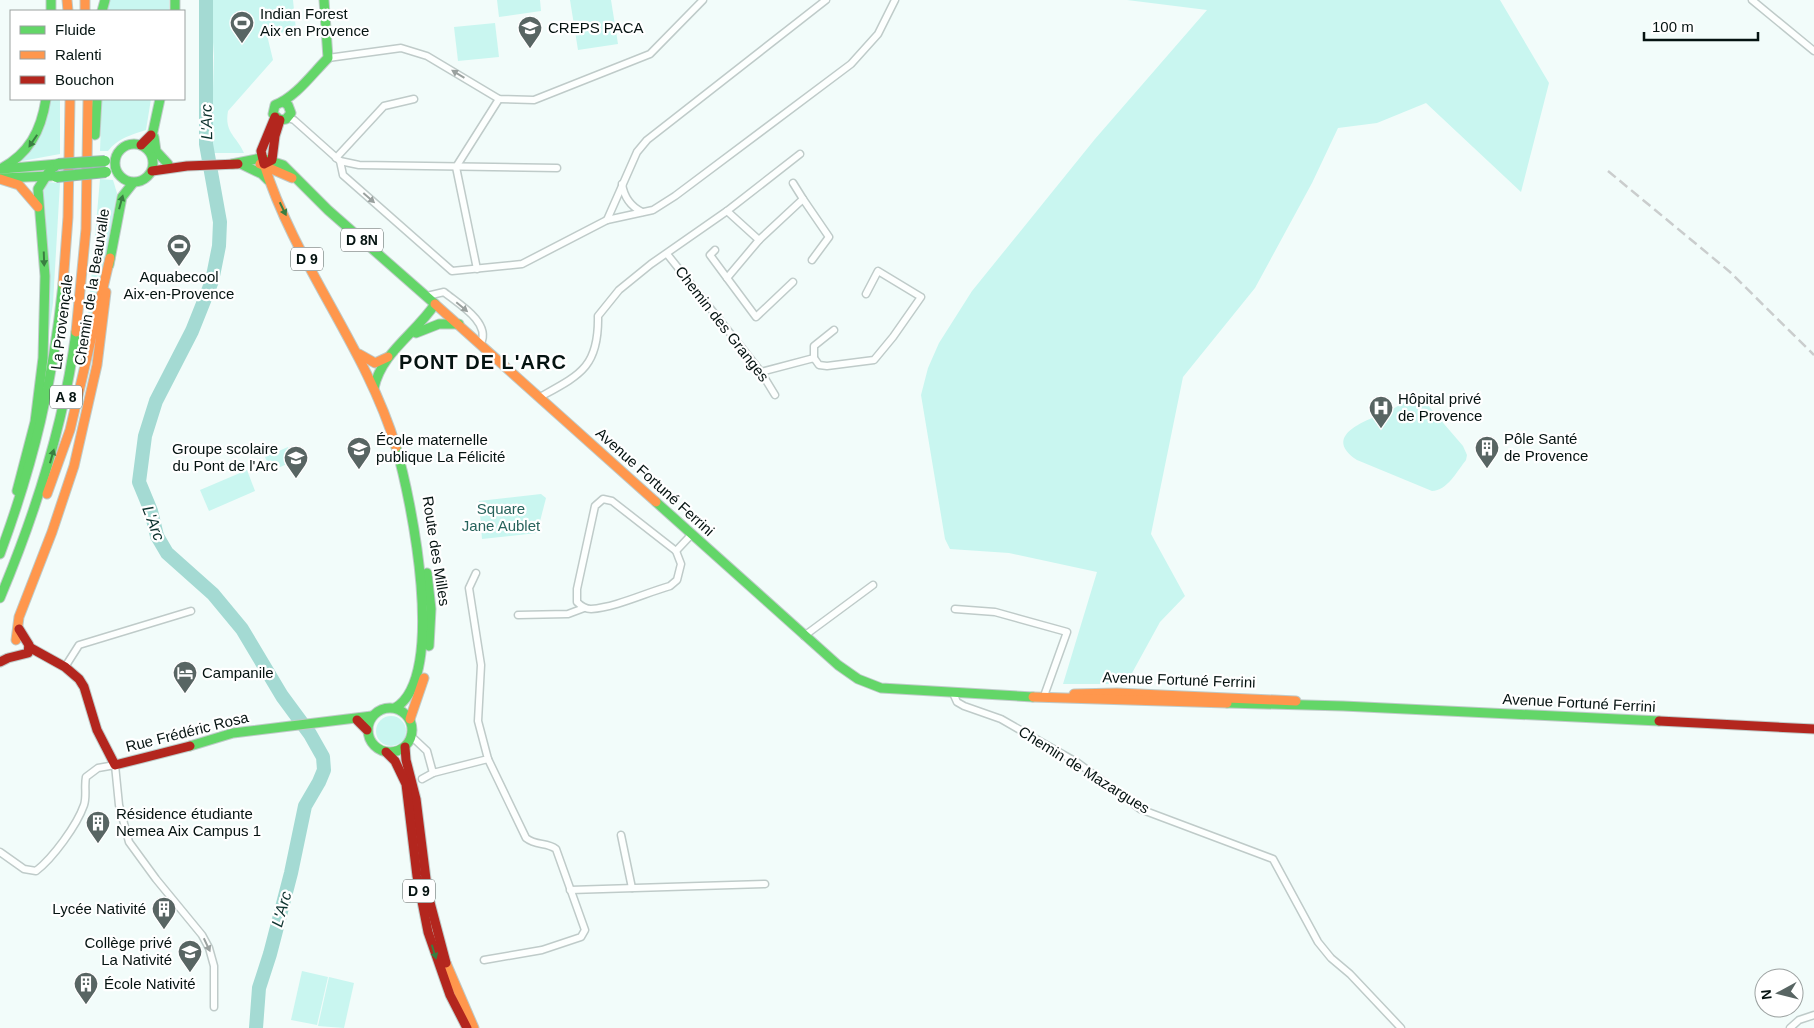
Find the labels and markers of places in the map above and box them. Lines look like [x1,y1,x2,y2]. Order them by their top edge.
place label: Indian Forest Aix en Provence [260,5,369,39]
sports icon: Indian Forest Aix en Provence [229,10,255,44]
school or university icon: CREPS PACA [517,15,543,49]
place label: CREPS PACA [548,19,644,36]
sports icon: Aquabecool Aix-en-Provence [166,233,192,267]
place label: Aquabecool Aix-en-Provence [124,268,234,302]
place label: Hôpital privé de Provence [1398,390,1482,424]
hospital icon: Hôpital privé de Provence [1368,395,1394,429]
place label: Pôle Santé de Provence [1504,430,1588,464]
place label: École maternelle publique La Félicité [376,431,505,465]
building icon: Pôle Santé de Provence [1474,435,1500,469]
school or university icon: École maternelle publique La Félicité [346,436,372,470]
place label: Groupe scolaire du Pont de l'Arc [172,440,278,474]
school or university icon: Groupe scolaire du Pont de l'Arc [283,445,309,479]
hotel icon: Campanile [172,660,198,694]
place label: Campanile [202,664,274,681]
place label: Résidence étudiante Nemea Aix Campus 1 [116,805,261,839]
building icon: Résidence étudiante Nemea Aix Campus 1 [85,810,111,844]
building icon: Lycée Nativité [151,896,177,930]
place label: Lycée Nativité [52,900,146,917]
place label: Collège privé La Nativité [84,934,172,968]
school or university icon: Collège privé La Nativité [177,939,203,973]
building icon: École Nativité [73,971,99,1005]
place label: École Nativité [104,975,196,992]

